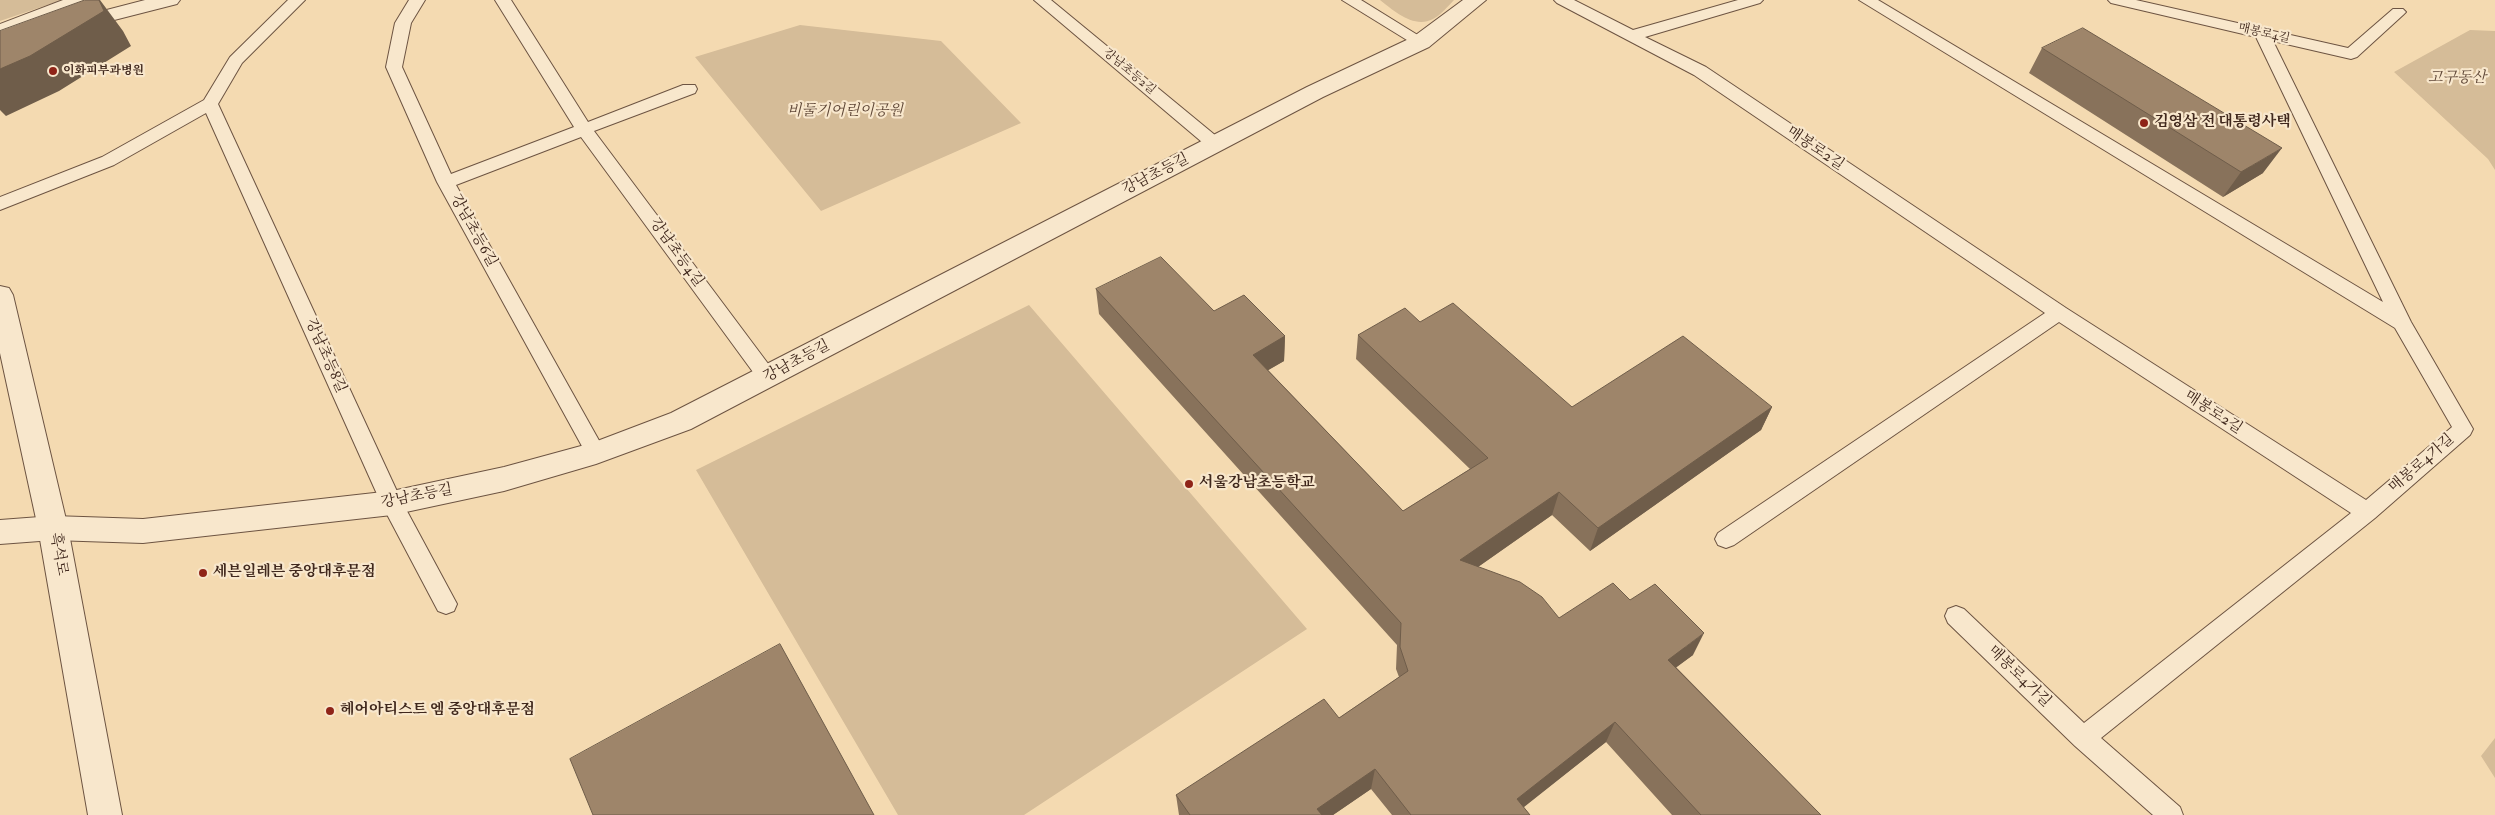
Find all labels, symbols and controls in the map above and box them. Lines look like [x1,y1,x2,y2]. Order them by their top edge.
street label: 매봉로4길 [2237,21,2291,47]
street label: 강남초등2길 [1100,46,1158,98]
place label: 이화피부과병원 [63,64,144,78]
marker: 이화피부과병원 [47,65,59,77]
park label: 고구동산 [2428,70,2486,88]
park label: 비둘기어린이공원 [787,103,903,121]
place label: 김영삼 전 대통령사택 [2154,114,2291,132]
marker: 김영삼 전 대통령사택 [2138,117,2150,129]
street label: 매봉로2길 [1783,123,1847,175]
street label: 강남초등길 [1120,151,1192,199]
street label: 강남초등6길 [446,192,500,270]
street label: 강남초등4길 [645,215,707,291]
street label: 강남초등8길 [301,316,349,396]
street label: 강남초등길 [761,337,833,387]
street label: 매봉로2길 [2181,388,2245,438]
street label: 매봉로4가길 [2386,431,2458,497]
place label: 서울강남초등학교 [1199,475,1315,493]
marker: 서울강남초등학교 [1183,478,1195,490]
street label: 강남초등길 [380,481,454,513]
street label: 흑석로 [45,531,71,577]
place label: 세븐일레븐 중앙대후문점 [213,564,376,582]
marker: 세븐일레븐 중앙대후문점 [197,567,209,579]
street label: 매봉로4가길 [1984,643,2054,711]
place label: 헤어아티스트 엠 중앙대후문점 [340,702,535,720]
marker: 헤어아티스트 엠 중앙대후문점 [324,705,336,717]

